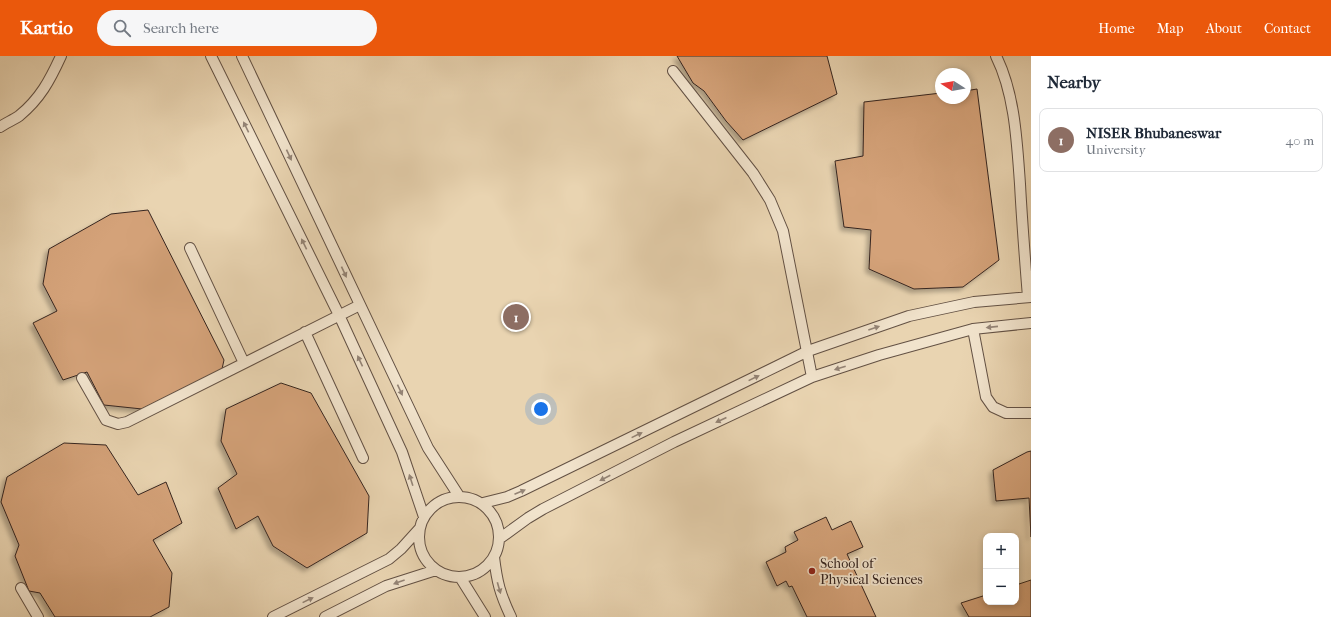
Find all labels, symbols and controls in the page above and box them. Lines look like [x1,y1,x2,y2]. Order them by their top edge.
search box [97,10,377,46]
text: Kartio [20,17,73,39]
icon: search [111,17,133,39]
text: Search here [143,19,219,37]
text: Home [1098,20,1135,37]
text: Map [1157,20,1184,37]
text: About [1206,20,1242,37]
text: Contact [1264,20,1311,37]
north arrow [935,68,971,104]
text: Nearby [1047,72,1101,92]
one-way arrow [243,121,249,133]
text: NISER Bhubaneswar [1086,124,1221,142]
text: 1 [1059,133,1063,148]
text: 40 m [1286,133,1314,148]
text: University [1086,142,1146,157]
one-way arrow [286,149,292,160]
one-way arrow [301,238,307,249]
one-way arrow [341,266,347,278]
pin: 1 [503,302,529,332]
one-way arrow [986,323,998,330]
one-way arrow [868,325,880,331]
one-way arrow [357,355,363,366]
one-way arrow [834,365,846,371]
one-way arrow [748,374,759,381]
one-way arrow [397,384,403,395]
your location [531,399,551,419]
one-way arrow [715,417,727,423]
one-way arrow [631,432,643,438]
one-way arrow [408,474,414,486]
one-way arrow [599,474,610,481]
one-way arrow [514,488,526,495]
map controls [983,533,1019,605]
button: + [983,533,1019,569]
place label: School of Physical Sciences [820,555,923,588]
marker: School of Physical Sciences [807,566,817,576]
button: − [983,569,1019,605]
one-way arrow [392,579,404,585]
one-way arrow [496,582,502,594]
one-way arrow [302,597,313,603]

